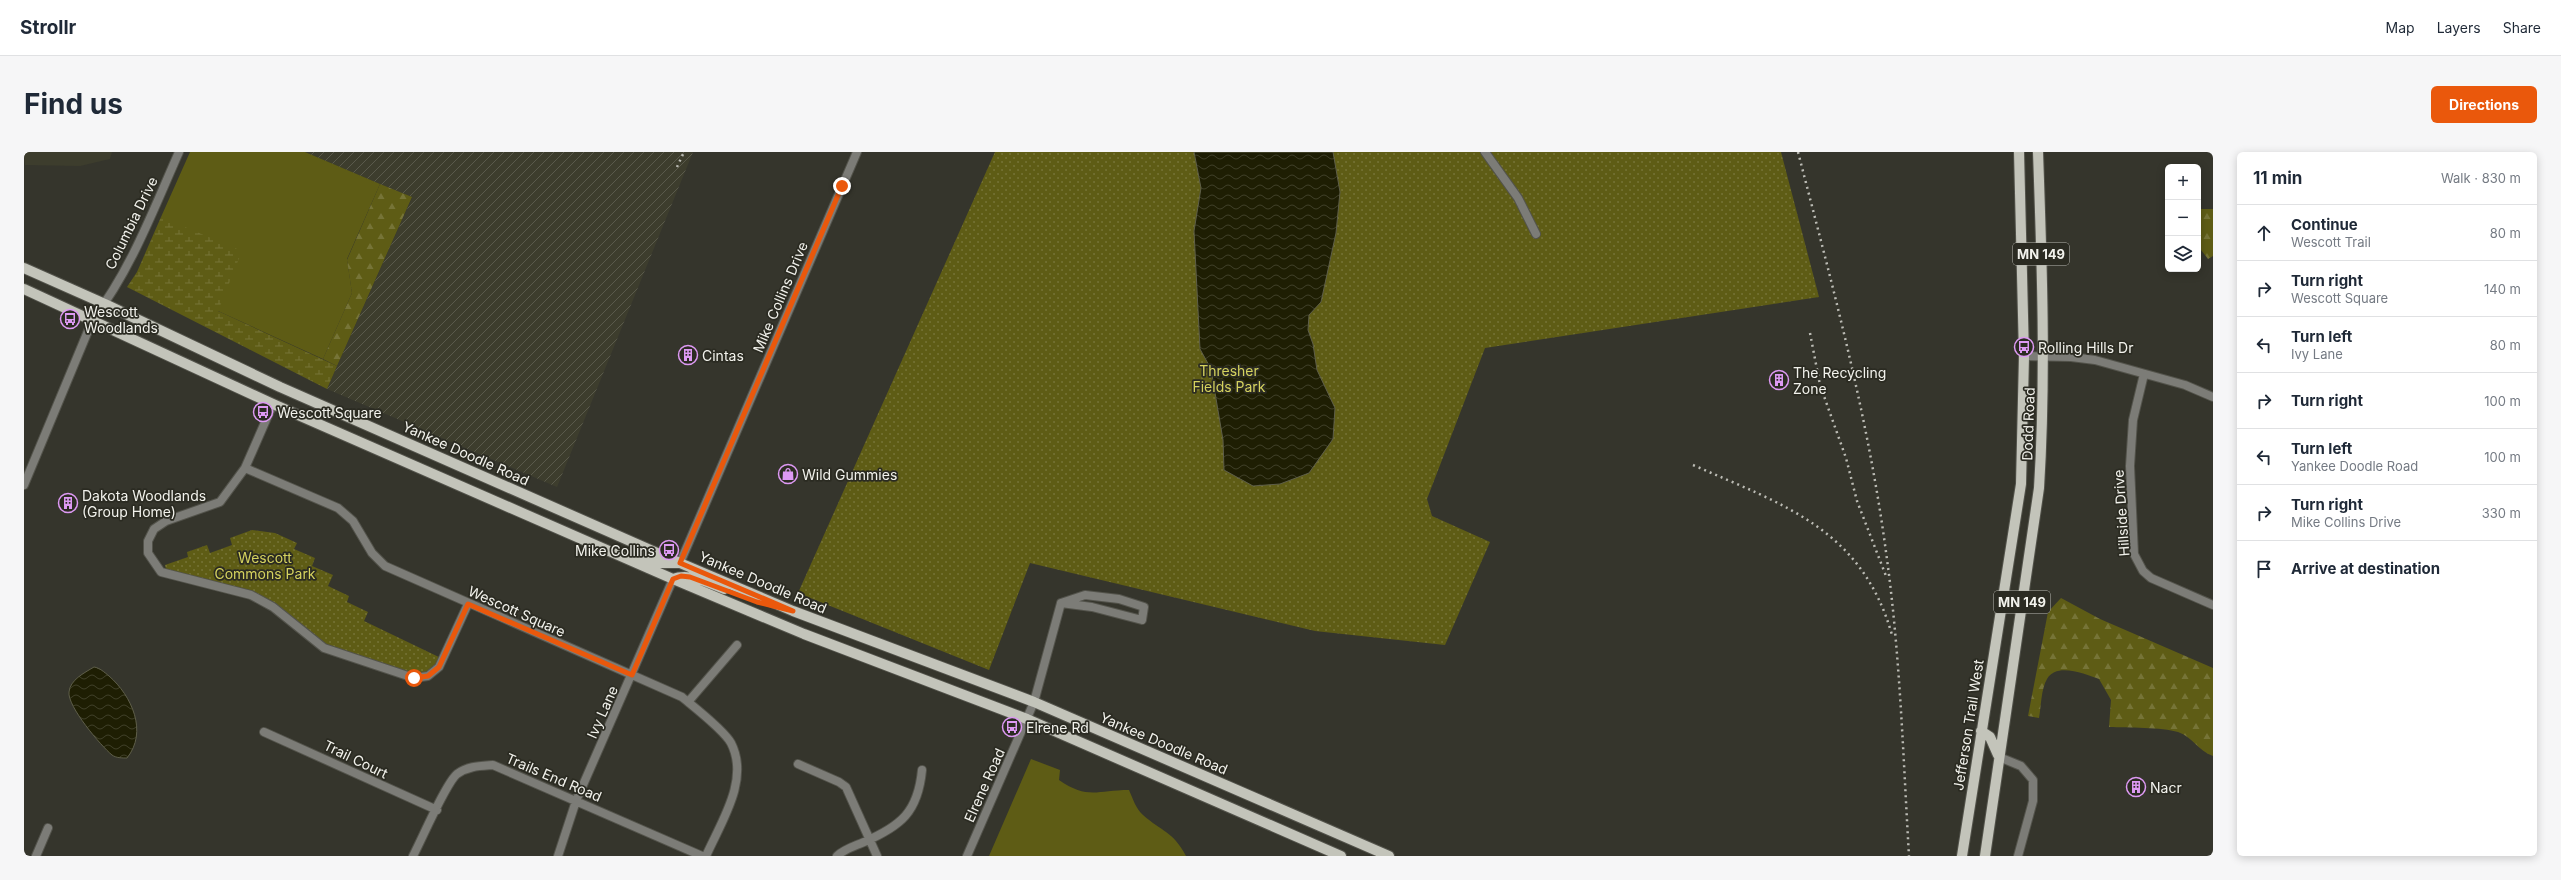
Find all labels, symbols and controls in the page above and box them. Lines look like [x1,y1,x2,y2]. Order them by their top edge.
text: Strollr [20,16,76,39]
text: Map [2386,19,2415,36]
text: Layers [2437,19,2481,36]
text: Share [2503,19,2541,36]
button: Directions [2431,86,2537,123]
text: Find us [24,87,123,121]
map controls [2165,164,2201,272]
button: + [2165,164,2201,200]
text: 11 min [2253,168,2302,188]
text: Walk · 830 m [2441,170,2521,186]
street label: Columbia Drive [101,174,161,272]
route end [833,177,851,195]
button: − [2165,200,2201,236]
text: Continue [2291,215,2358,234]
icon: ahead [2253,222,2275,244]
text: 80 m [2490,225,2521,241]
text: Wescott Trail [2291,234,2371,250]
button: layers [2165,236,2201,272]
street label: Mike Collins Drive [749,239,811,355]
road number: MN 149 [2013,243,2069,265]
text: Turn right [2291,271,2363,290]
icon: right [2253,278,2275,300]
text: 140 m [2484,281,2521,297]
text: Wescott Square [2291,290,2388,306]
place label: Wescott Woodlands [84,303,158,336]
bus stop icon: Wescott Woodlands [59,308,81,330]
text: Turn left [2291,327,2352,346]
icon: left [2253,334,2275,356]
bus stop icon: Rolling Hills Dr [2013,336,2035,358]
text: 80 m [2490,337,2521,353]
place label: Rolling Hills Dr [2038,339,2133,356]
building icon: Cintas [677,344,699,366]
text: Ivy Lane [2291,346,2343,362]
place label: Cintas [702,347,744,364]
park label: Thresher Fields Park [1192,362,1266,395]
place label: The Recycling Zone [1793,364,1886,397]
building icon: The Recycling Zone [1768,369,1790,391]
street label: Dodd Road [2018,387,2038,461]
icon: right [2253,390,2275,412]
text: Turn right [2291,391,2363,410]
text: 100 m [2484,393,2521,409]
bus stop icon: Wescott Square [252,401,274,423]
place label: Wescott Square [277,404,382,421]
street label: Yankee Doodle Road [400,417,532,489]
text: Turn left [2291,439,2352,458]
icon: left [2253,446,2275,468]
text: 100 m [2484,449,2521,465]
text: Yankee Doodle Road [2291,458,2418,474]
shop icon: Wild Gummies [777,463,799,485]
place label: Wild Gummies [802,466,897,483]
street label: Hillside Drive [2109,469,2133,557]
place label: Dakota Woodlands (Group Home) [82,487,206,520]
building icon: Dakota Woodlands (Group Home) [57,492,79,514]
text: Turn right [2291,495,2363,514]
icon: right [2253,502,2275,524]
text: 330 m [2482,505,2521,521]
text: Mike Collins Drive [2291,514,2401,530]
bus stop icon: Mike Collins [658,539,680,561]
place label: Mike Collins [575,542,655,559]
street label: Yankee Doodle Road [697,547,829,617]
park label: Wescott Commons Park [214,549,316,582]
icon: arrive [2253,558,2275,580]
text: Arrive at destination [2291,559,2440,578]
street label: Wescott Square [466,582,568,640]
road number: MN 149 [1994,591,2050,613]
street label: Jefferson Trail West [1949,658,1987,792]
route start [405,669,423,687]
street label: Ivy Lane [583,683,621,741]
street label: Yankee Doodle Road [1098,708,1230,778]
bus stop icon: Elrene Rd [1001,716,1023,738]
place label: Elrene Rd [1026,719,1089,736]
street label: Trail Court [321,736,391,782]
street label: Elrene Road [960,745,1008,825]
street label: Trails End Road [504,749,604,805]
building icon: Nacr [2125,776,2147,798]
place label: Nacr [2150,779,2182,796]

